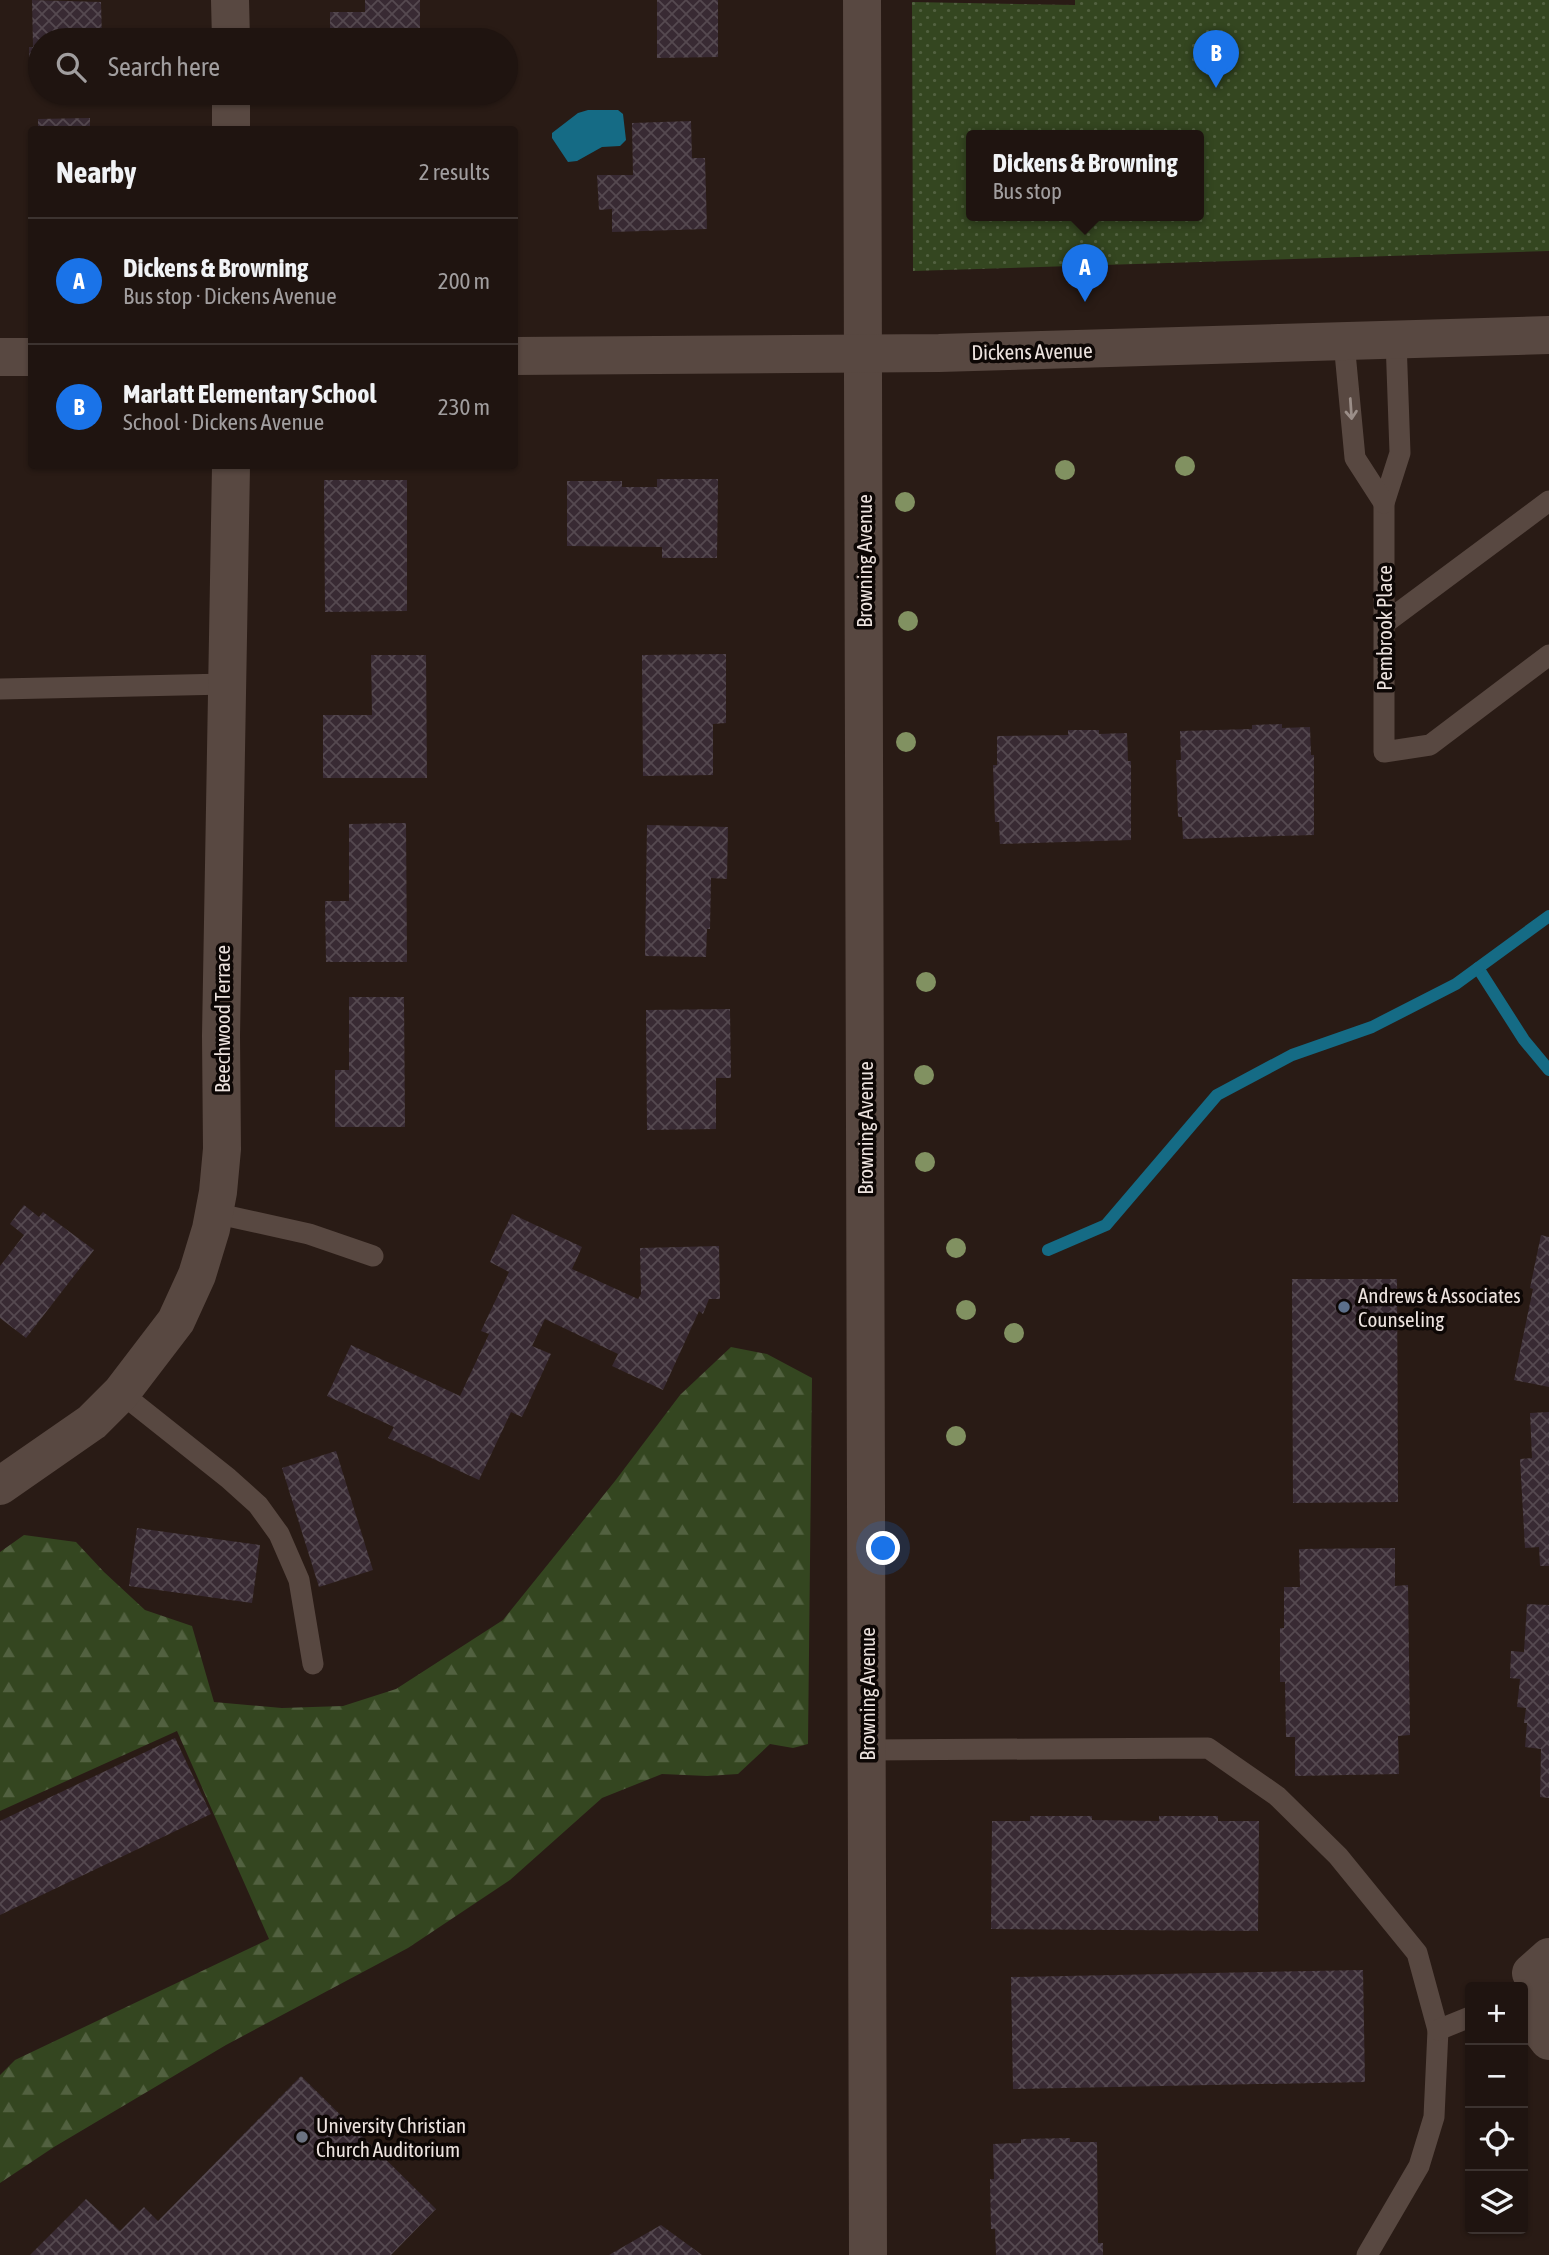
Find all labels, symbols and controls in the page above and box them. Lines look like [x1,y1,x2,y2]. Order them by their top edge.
search box [28,28,518,105]
pin: B [1193,30,1239,88]
icon: search [52,48,90,86]
text: Search here [108,52,220,82]
popup [966,130,1204,221]
text: Dickens & Browning [992,148,1178,178]
text: Nearby [56,155,136,189]
text: 2 results [419,159,490,185]
text: Bus stop [992,178,1062,204]
pin: A [1062,244,1108,302]
text: Dickens & Browning [123,253,308,283]
text: A [73,268,85,294]
text: 200 m [438,268,490,294]
text: Bus stop · Dickens Avenue [123,283,337,309]
street label: Dickens Avenue [971,338,1093,364]
text: Marlatt Elementary School [123,379,376,409]
text: B [74,394,84,420]
text: 230 m [438,394,490,420]
one-way arrow [1345,398,1358,420]
text: School · Dickens Avenue [123,409,324,435]
street label: Browning Avenue [852,494,876,628]
street label: Pembrook Place [1372,565,1396,691]
street label: Beechwood Terrace [210,945,234,1093]
street label: Browning Avenue [853,1061,877,1195]
place label: Andrews & Associates Counseling [1358,1283,1521,1331]
marker: Andrews & Associates Counseling [1336,1299,1352,1315]
your location [866,1531,900,1565]
street label: Browning Avenue [855,1627,879,1761]
map controls [1465,1982,1528,2234]
button: + [1465,1982,1528,2045]
button: − [1465,2045,1528,2108]
button: locate [1465,2108,1528,2171]
place label: University Christian Church Auditorium [316,2113,466,2161]
marker: University Christian Church Auditorium [294,2129,310,2145]
button: layers [1465,2171,1528,2234]

